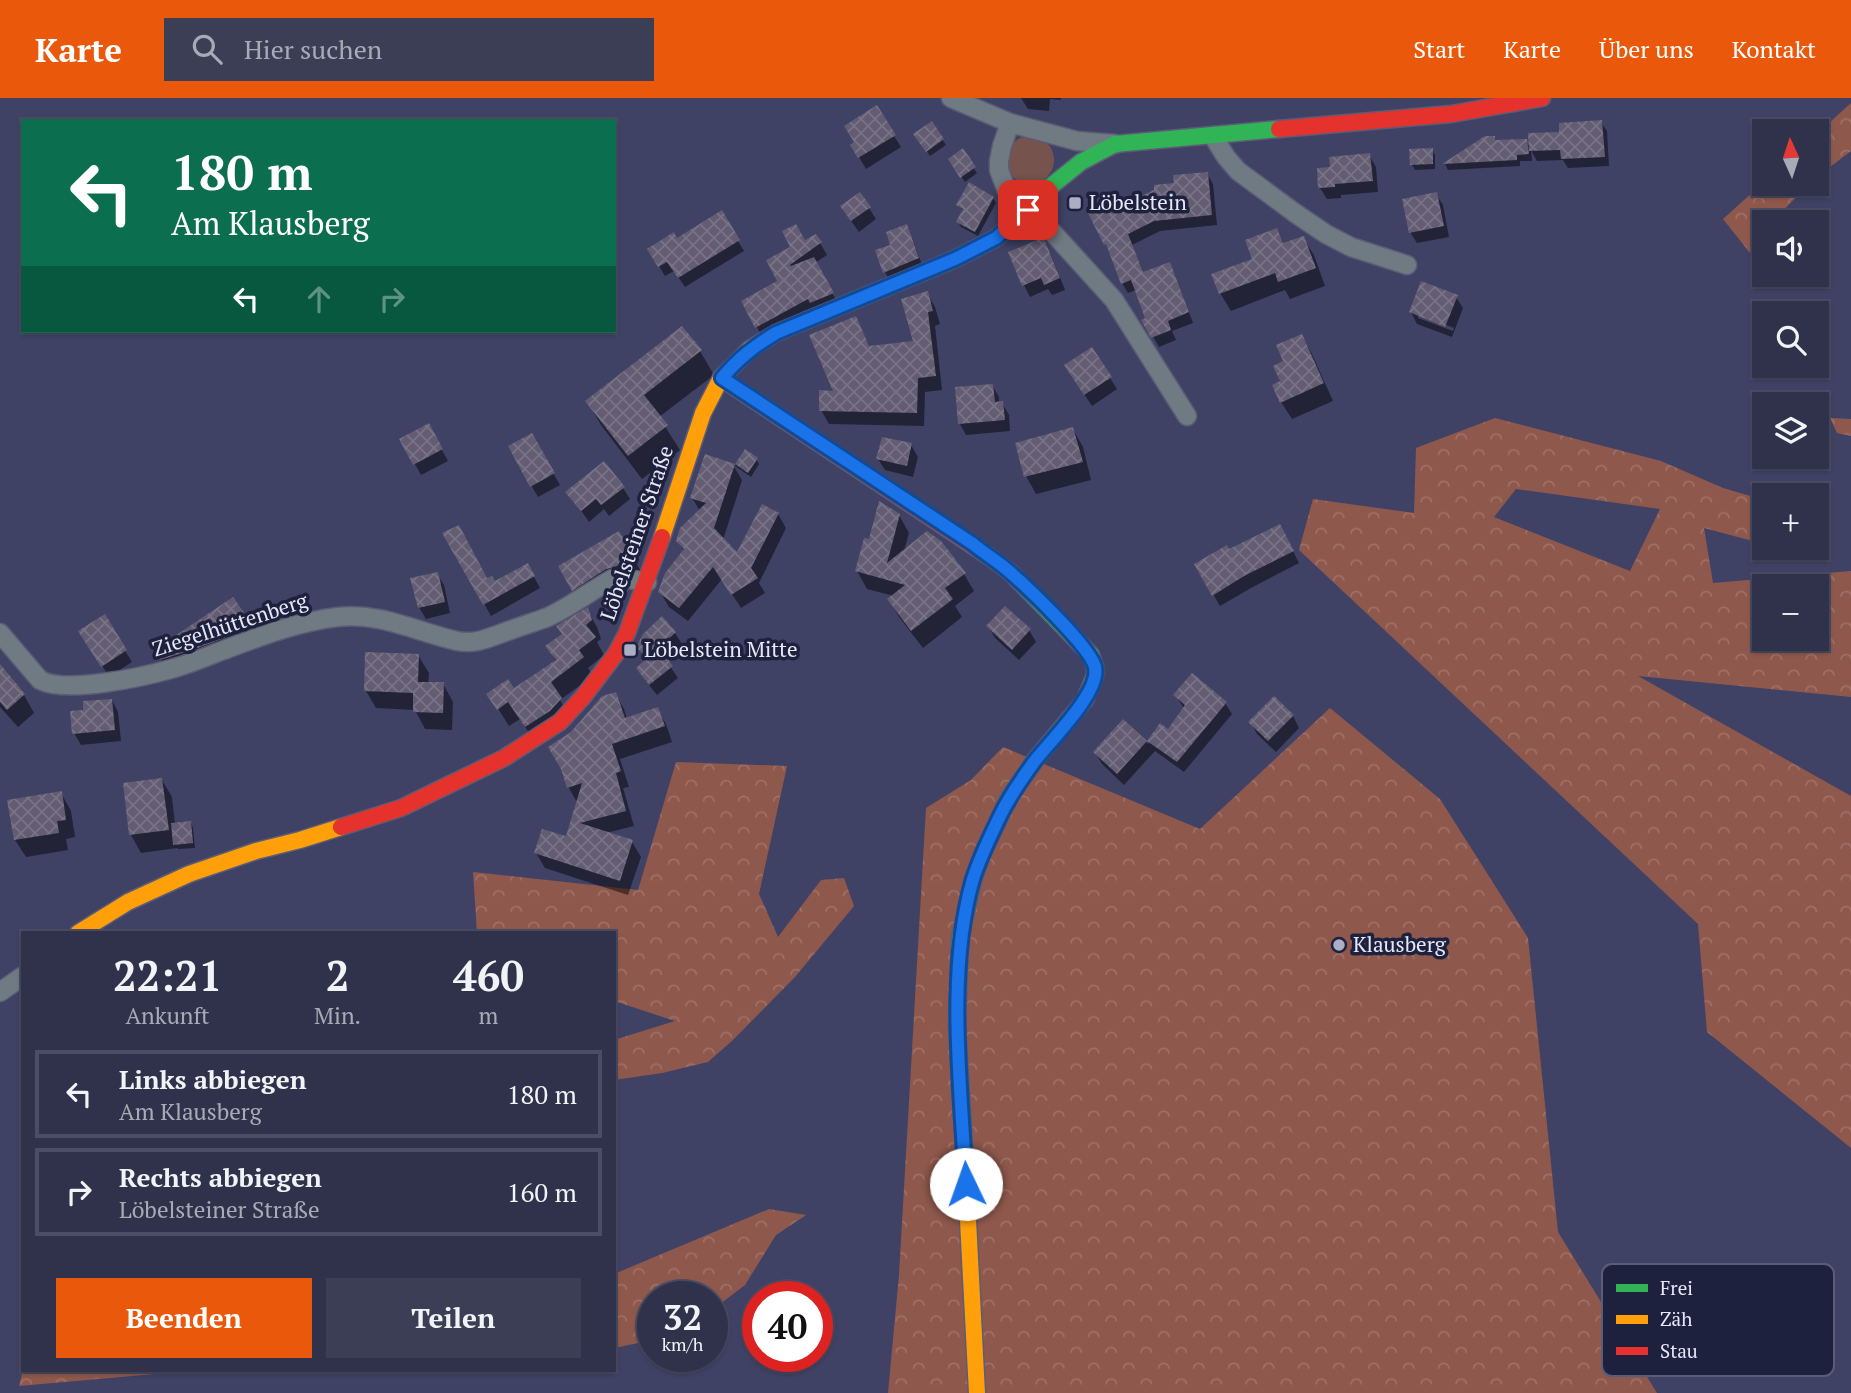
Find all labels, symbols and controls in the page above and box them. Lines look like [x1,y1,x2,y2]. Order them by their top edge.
search box [164,18,654,81]
text: Karte [35,28,122,71]
icon: search [188,30,226,68]
text: Hier suchen [244,32,382,66]
text: Start [1413,33,1465,65]
text: Karte [1503,33,1561,65]
text: Über uns [1599,33,1694,65]
text: Kontakt [1732,33,1816,65]
north arrow [1752,119,1829,196]
map controls [1752,119,1829,651]
text: 180 m [171,139,313,204]
icon: left [56,147,147,238]
pin [998,180,1058,240]
place label: Löbelstein [1089,188,1187,216]
icon: arrive [1009,191,1047,229]
marker: Löbelstein [1067,195,1083,211]
text: Am Klausberg [171,202,370,244]
button: sound [1752,210,1829,287]
icon: left [227,280,265,318]
icon: ahead [300,280,338,318]
icon: right [373,280,411,318]
button: search [1752,301,1829,378]
button: layers [1752,392,1829,469]
street label: Löbelsteiner Straße [593,442,679,624]
button: + [1752,483,1829,560]
button: − [1752,574,1829,651]
street label: Ziegelhüttenberg [148,585,312,662]
place label: Löbelstein Mitte [644,635,797,663]
marker: Löbelstein Mitte [622,642,638,658]
place label: Klausberg [1353,930,1447,958]
marker: Klausberg [1331,937,1347,953]
text: 22:21 [113,947,222,1003]
text: 2 [326,947,349,1003]
text: 460 [453,947,524,1003]
text: Ankunft [125,1000,210,1031]
text: Min. [314,1000,361,1031]
text: m [479,1000,498,1031]
text: Links abbiegen [119,1062,307,1096]
icon: left [60,1075,98,1113]
text: 180 m [507,1077,577,1111]
text: Am Klausberg [119,1096,262,1127]
position arrow [929,1147,1003,1221]
text: Rechts abbiegen [119,1160,322,1194]
icon: right [60,1173,98,1211]
text: 160 m [507,1175,577,1209]
text: Löbelsteiner Straße [119,1194,320,1225]
legend [1602,1264,1834,1376]
text: Frei [1660,1275,1693,1300]
button: Beenden [56,1278,312,1358]
button: Teilen [326,1278,581,1358]
speed limit sign: 40 [742,1281,833,1372]
text: 32 [663,1294,702,1340]
text: Zäh [1660,1306,1692,1331]
text: km/h [662,1332,703,1356]
text: Stau [1660,1338,1698,1363]

